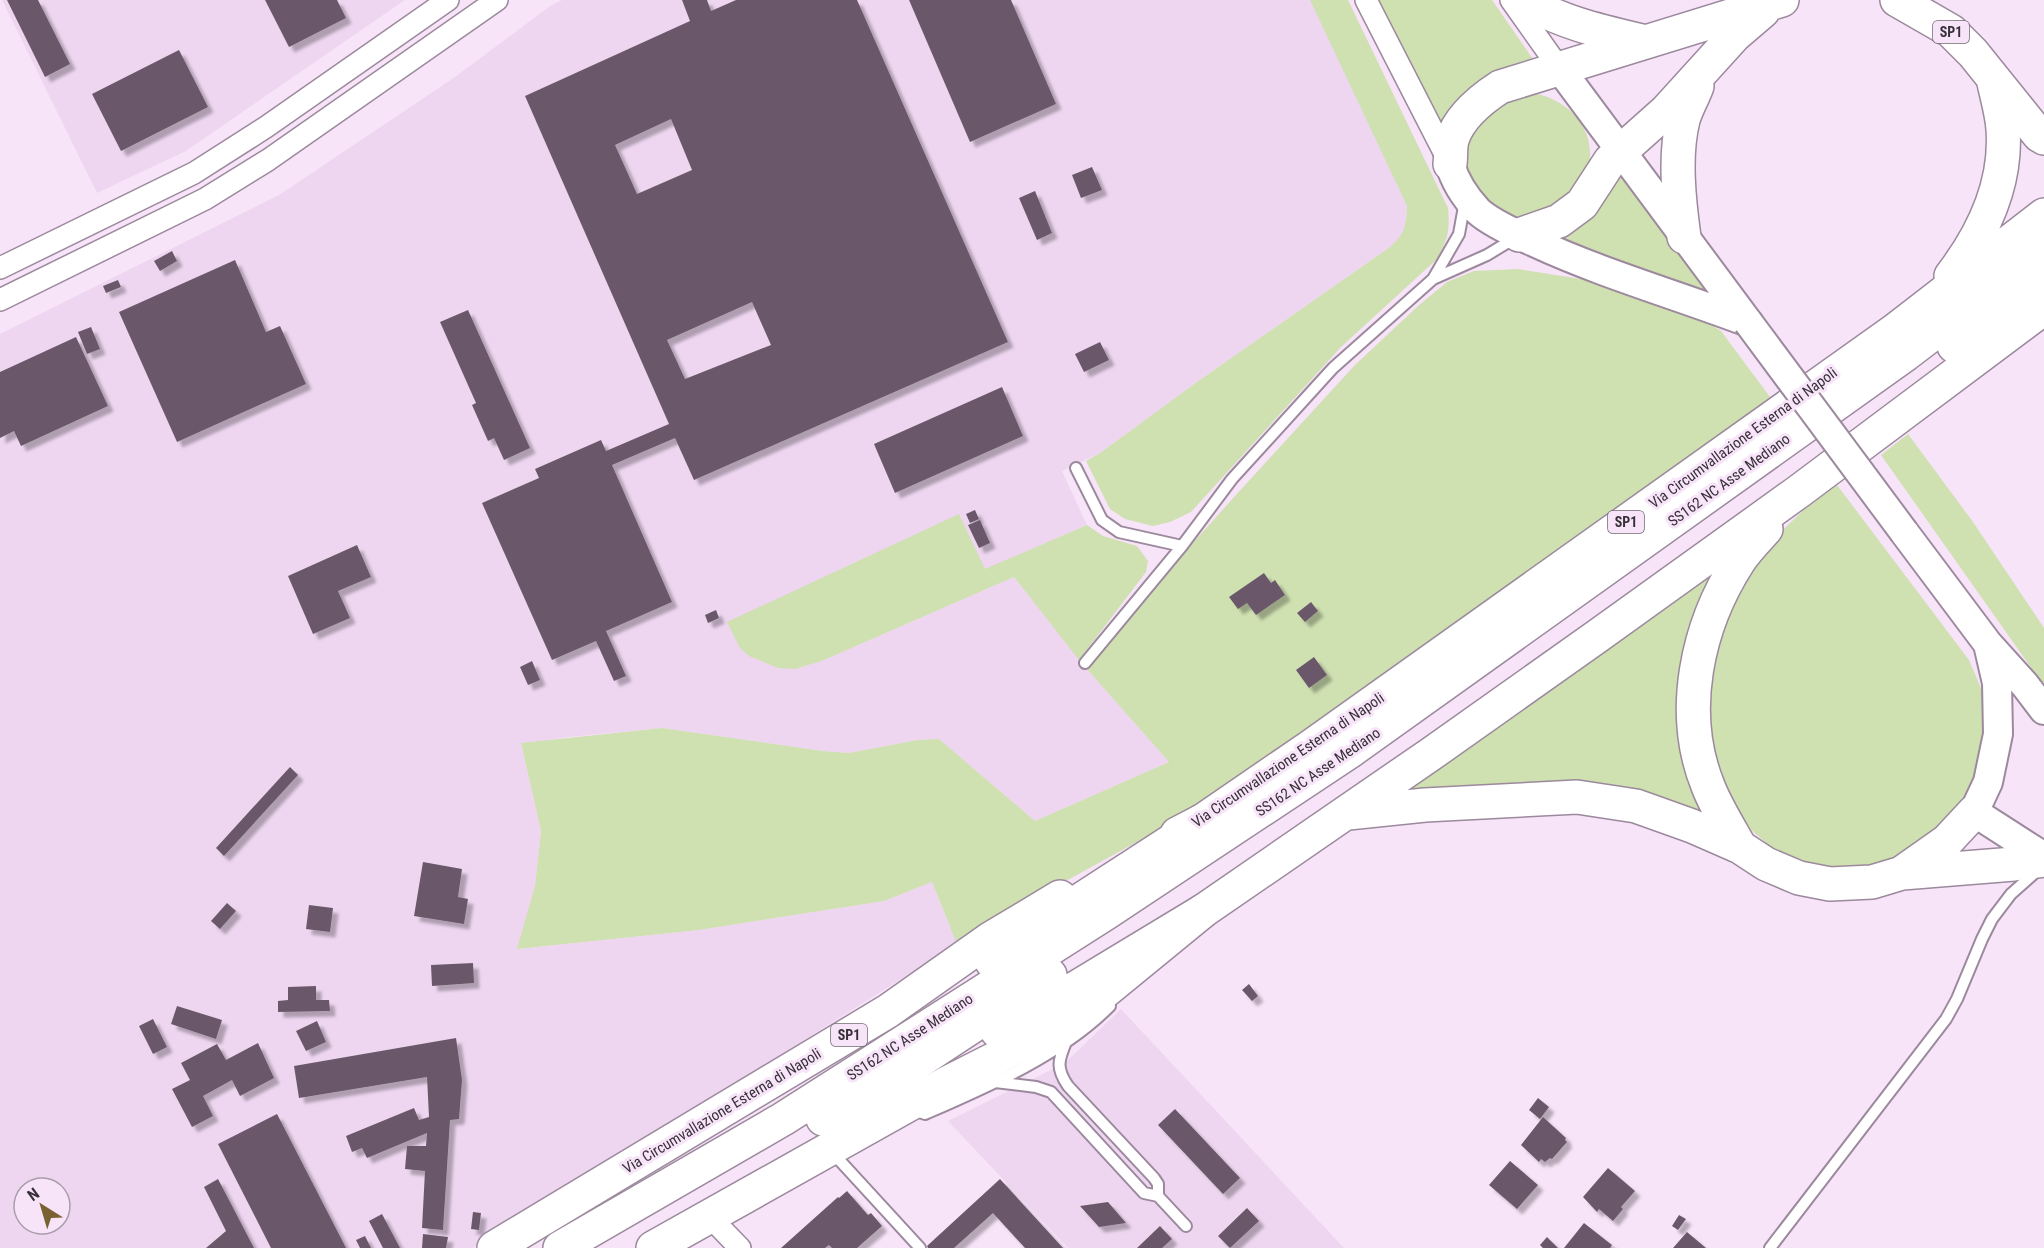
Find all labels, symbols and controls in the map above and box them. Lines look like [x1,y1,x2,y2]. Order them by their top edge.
road number: SP1 [1933,21,1969,43]
street label: Via Circumvallazione Esterna di Napoli [1645,364,1841,512]
street label: SS162 NC Asse Mediano [1664,430,1794,530]
road number: SP1 [1608,511,1644,533]
street label: Via Circumvallazione Esterna di Napoli [1188,689,1388,831]
street label: SS162 NC Asse Mediano [1252,724,1384,820]
street label: SS162 NC Asse Mediano [844,990,976,1084]
road number: SP1 [831,1024,867,1046]
street label: Via Circumvallazione Esterna di Napoli [620,1045,824,1177]
north arrow [12,1176,72,1236]
text: N [24,1184,43,1205]

